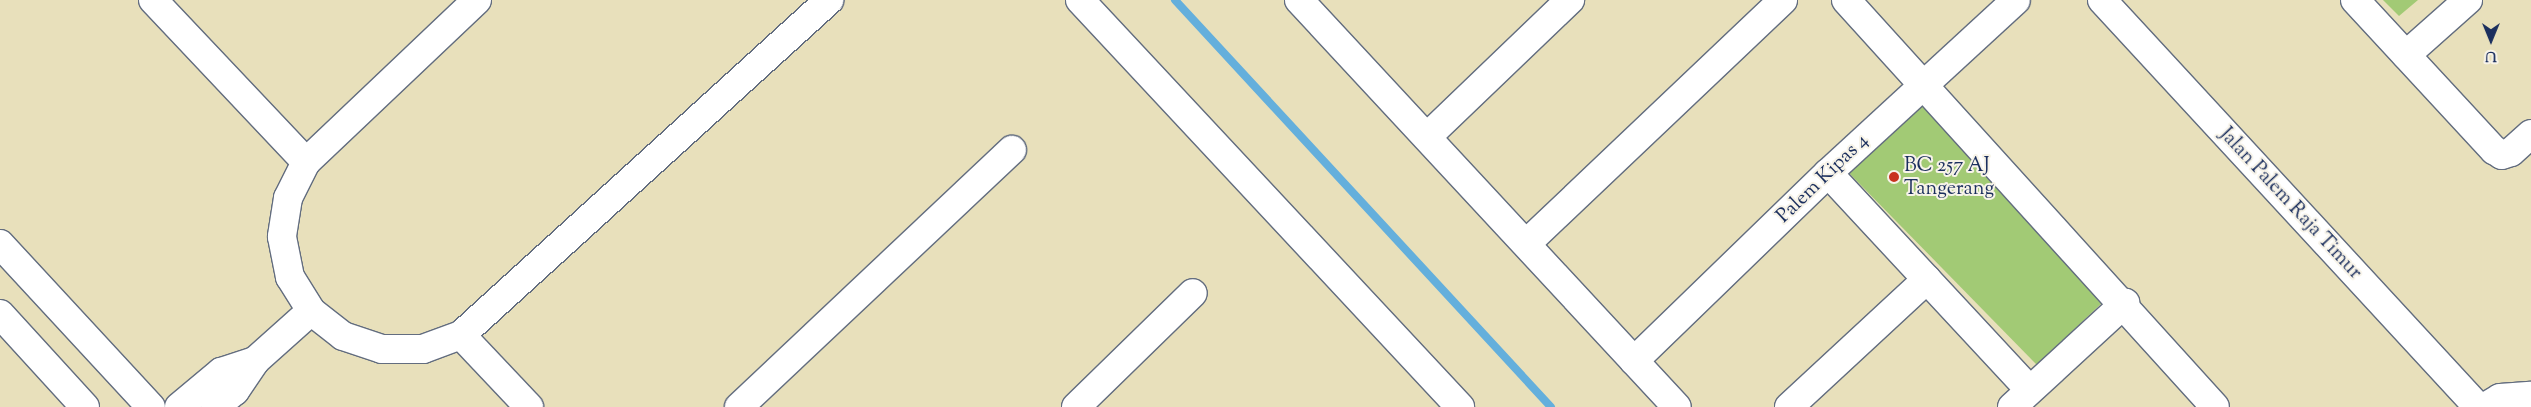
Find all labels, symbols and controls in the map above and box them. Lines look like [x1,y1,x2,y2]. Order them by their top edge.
north arrow [2466,15,2516,65]
text: U [2485,45,2497,65]
street label: Jalan Palem Raja Timur [2214,123,2366,285]
street label: Palem Kipas 4 [1772,129,1874,229]
place label: BC 257 AJ Tangerang [1904,154,1994,201]
marker: BC 257 AJ Tangerang [1888,171,1900,183]

